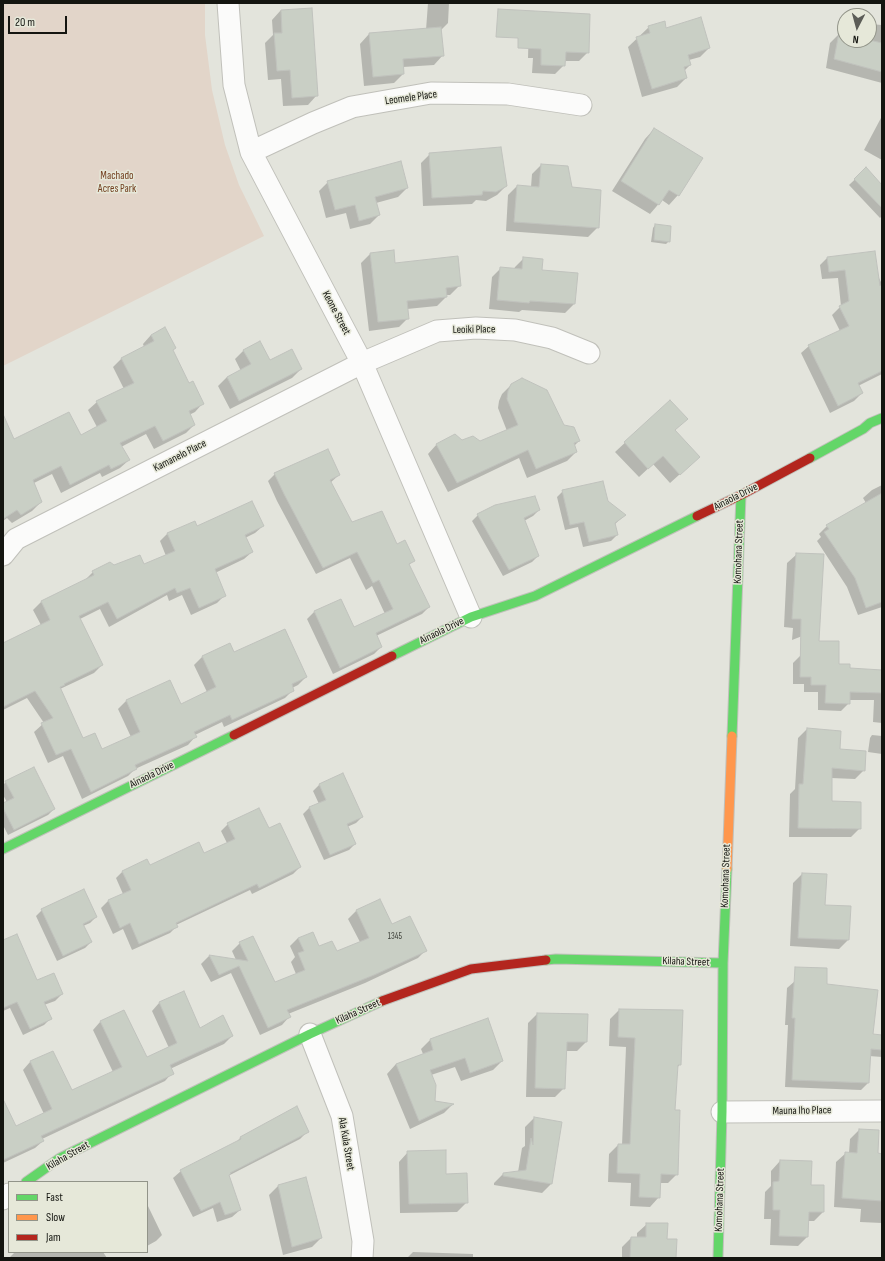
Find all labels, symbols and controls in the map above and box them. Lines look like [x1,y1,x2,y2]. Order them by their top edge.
scale bar [10,8,69,34]
north arrow [837,8,877,48]
text: 20 m [15,15,35,30]
text: N [852,33,859,46]
street label: Leomele Place [384,88,438,108]
park label: Machado Acres Park [98,169,136,195]
street label: Keone Street [319,289,353,337]
street label: Leoiki Place [453,323,495,337]
street label: Kamanelo Place [151,437,209,475]
street label: Ainaola Drive [712,480,760,514]
street label: Komohana Street [731,520,747,584]
street label: Ainaola Drive [418,615,466,647]
street label: Ainaola Drive [128,759,176,791]
street label: Komohana Street [718,844,734,908]
house number: 1345 [388,932,402,942]
street label: Kilaha Street [662,955,710,969]
street label: Kilaha Street [334,996,382,1028]
street label: Mauna Iho Place [772,1104,832,1118]
street label: Ala Kula Street [335,1116,357,1172]
street label: Kilaha Street [44,1138,92,1174]
street label: Komohana Street [712,1168,728,1232]
legend [8,1181,148,1253]
text: Fast [46,1190,63,1205]
text: Slow [46,1210,65,1225]
text: Jam [46,1230,61,1245]

